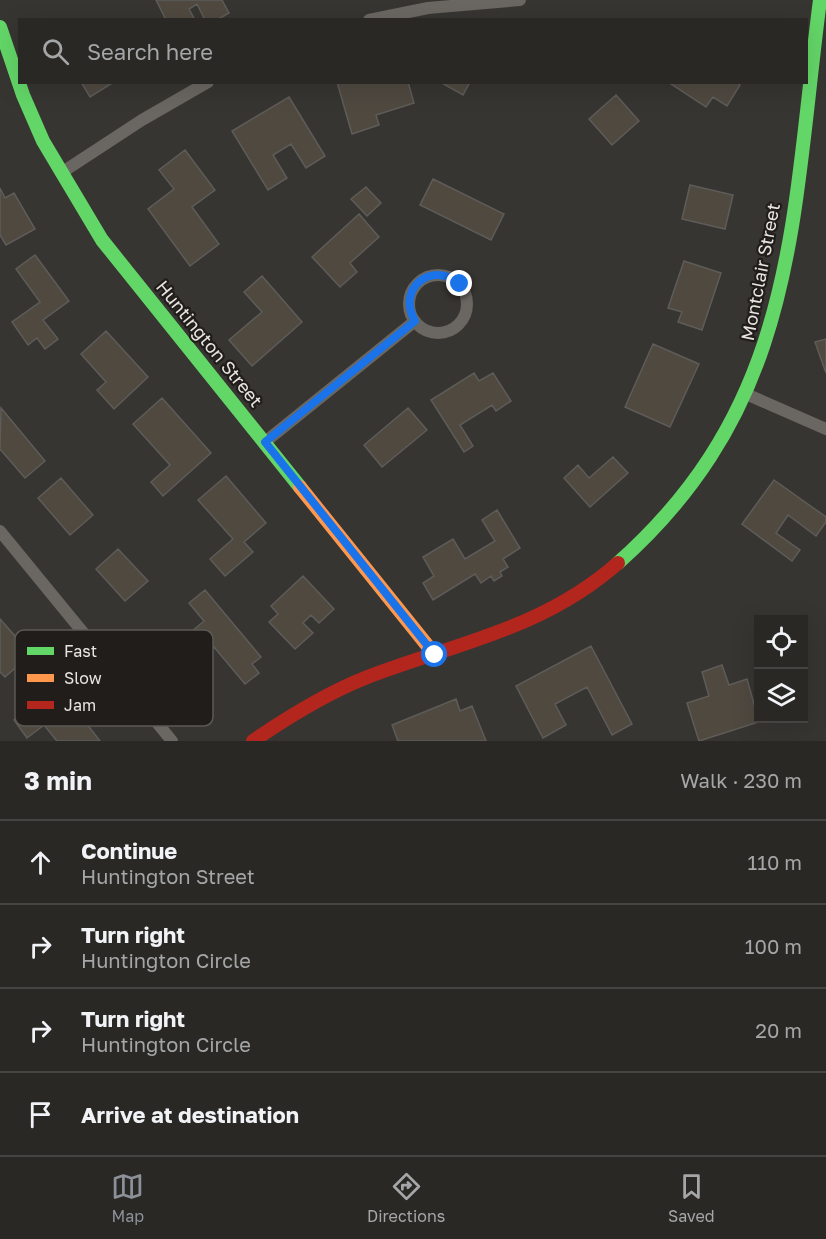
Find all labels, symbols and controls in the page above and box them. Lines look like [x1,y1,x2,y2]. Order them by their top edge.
search box [18,18,808,84]
icon: search [39,35,72,68]
text: Search here [87,38,213,65]
street label: Montclair Street [736,201,784,342]
route end [446,270,472,296]
street label: Huntington Street [152,276,268,411]
map controls [754,615,808,723]
button: locate [754,615,808,669]
legend [15,630,213,726]
text: Fast [64,641,97,661]
route start [421,641,447,667]
text: Slow [64,668,102,688]
button: layers [754,669,808,723]
text: Jam [64,695,96,715]
text: 3 min [24,765,92,796]
text: Walk · 230 m [680,768,802,792]
text: Continue [81,837,177,864]
icon: ahead [24,846,57,879]
text: 110 m [748,850,802,874]
text: Huntington Street [81,864,255,888]
text: Turn right [81,921,185,948]
icon: right [24,930,57,963]
text: 100 m [745,934,802,958]
text: Huntington Circle [81,948,251,972]
text: Turn right [81,1005,185,1032]
icon: right [24,1014,57,1047]
text: 20 m [755,1018,802,1042]
text: Huntington Circle [81,1032,251,1056]
icon: arrive [24,1098,57,1131]
text: Arrive at destination [81,1101,299,1128]
tab: Map [111,1170,144,1226]
tab: Directions [367,1170,445,1226]
tab: Saved [668,1170,715,1226]

